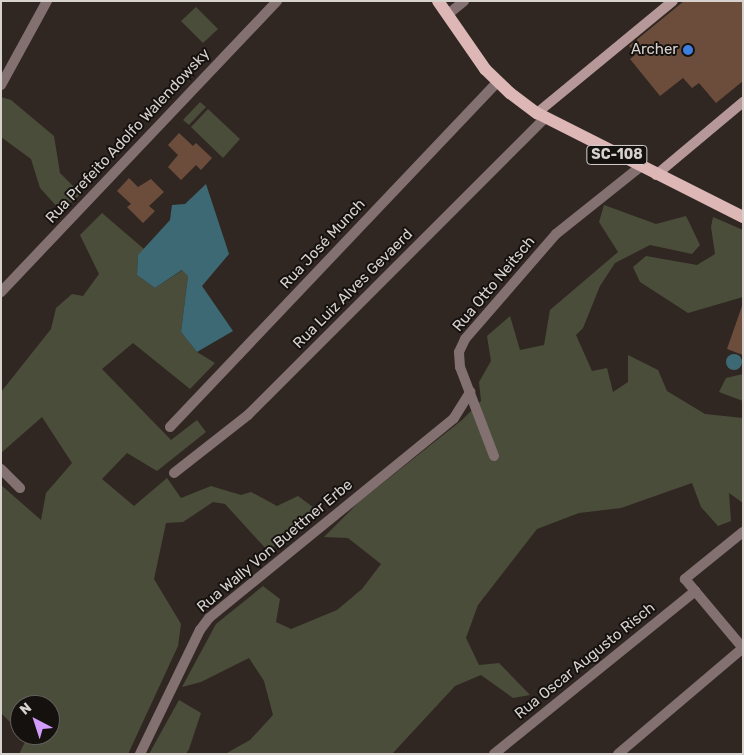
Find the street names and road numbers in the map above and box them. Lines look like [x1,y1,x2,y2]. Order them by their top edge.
street label: Rua Prefeito Adolfo Walendowsky [42,45,214,227]
road number: SC-108 [586,144,648,166]
street label: Rua José Munch [277,195,369,293]
street label: Rua Luiz Alves Gevaerd [289,225,417,353]
street label: Rua Otto Neitsch [449,233,539,335]
street label: Rua Wally Von Buettner Erbe [193,475,357,617]
street label: Rua Oscar Augusto Risch [511,599,659,723]

